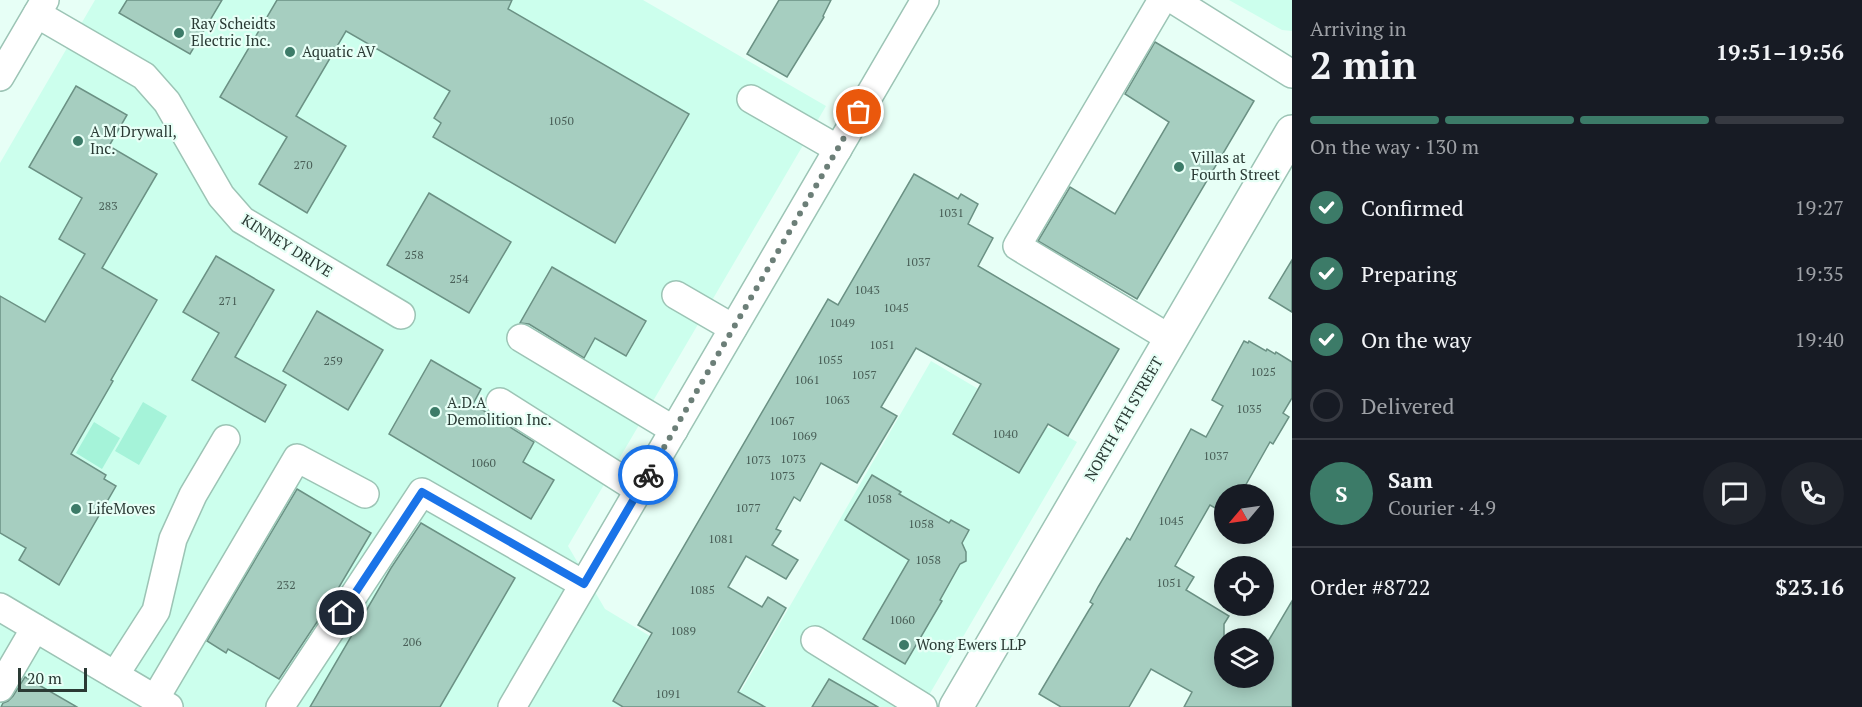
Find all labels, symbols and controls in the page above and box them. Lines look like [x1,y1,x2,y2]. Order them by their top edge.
place label: Ray Scheidts Electric Inc. [191,13,276,50]
text: Arriving in [1310,15,1406,42]
marker: Ray Scheidts Electric Inc. [172,26,186,40]
text: 19:51–19:56 [1716,37,1844,66]
text: 2 min [1310,38,1417,90]
place label: Aquatic AV [302,41,376,61]
marker: Aquatic AV [283,45,297,59]
pin [833,86,884,137]
icon: bag [842,95,875,128]
house number: 1050 [548,113,574,128]
place label: A M Drywall, Inc. [90,121,177,158]
text: On the way · 130 m [1310,133,1479,160]
marker: A M Drywall, Inc. [71,134,85,148]
place label: Villas at Fourth Street [1191,147,1280,184]
house number: 270 [293,157,313,172]
marker: Villas at Fourth Street [1172,160,1186,174]
icon: check [1310,191,1343,224]
text: Confirmed [1361,193,1464,222]
text: 19:27 [1795,194,1844,221]
house number: 283 [98,198,118,213]
house number: 1031 [938,205,964,220]
street label: KINNEY DRIVE [238,209,337,281]
house number: 258 [404,247,424,262]
house number: 1037 [905,254,931,269]
icon: check [1310,257,1343,290]
text: Preparing [1361,259,1457,288]
text: 19:35 [1795,260,1844,287]
house number: 254 [449,271,469,286]
house number: 1043 [854,282,880,297]
house number: 271 [218,293,238,308]
house number: 1045 [883,300,909,315]
house number: 1049 [829,315,855,330]
icon: check [1310,323,1343,356]
text: On the way [1361,325,1471,354]
text: 19:40 [1795,326,1844,353]
house number: 1051 [869,337,895,352]
house number: 1055 [817,352,843,367]
house number: 259 [323,353,343,368]
street label: NORTH 4TH STREET [1079,353,1167,484]
house number: 1025 [1250,364,1276,379]
house number: 1057 [851,367,877,382]
house number: 1061 [794,372,820,387]
text: Delivered [1361,391,1454,420]
place label: A.D.A Demolition Inc. [447,392,552,429]
house number: 1063 [824,392,850,407]
house number: 1035 [1236,401,1262,416]
marker: A.D.A Demolition Inc. [428,405,442,419]
house number: 1067 [769,413,795,428]
house number: 1040 [992,426,1018,441]
house number: 1069 [791,428,817,443]
courier [618,445,678,505]
house number: 1037 [1203,448,1229,463]
house number: 1073 [780,451,806,466]
house number: 1073 [745,452,771,467]
house number: 1060 [470,455,496,470]
icon: bike [632,459,665,492]
button: chat [1703,462,1766,525]
button: phone [1781,462,1844,525]
text: Sam [1388,465,1433,494]
house number: 1073 [769,468,795,483]
text: S [1335,479,1348,508]
north arrow [1214,484,1274,544]
map controls [1214,484,1274,688]
house number: 1058 [866,491,892,506]
text: Courier · 4.9 [1388,494,1496,521]
place label: LifeMoves [88,498,156,518]
house number: 1077 [735,500,761,515]
marker: LifeMoves [69,502,83,516]
house number: 1045 [1158,513,1184,528]
house number: 1058 [908,516,934,531]
house number: 1081 [708,531,734,546]
house number: 1058 [915,552,941,567]
button: locate [1214,556,1274,616]
text: Order #8722 [1310,572,1430,601]
text: $23.16 [1775,572,1844,601]
house number: 1051 [1156,575,1182,590]
house number: 232 [276,577,296,592]
house number: 1085 [689,582,715,597]
pin [316,587,367,638]
icon: home [325,596,358,629]
house number: 1060 [889,612,915,627]
house number: 1089 [670,623,696,638]
button: layers [1214,628,1274,688]
house number: 206 [402,634,422,649]
place label: Wong Ewers LLP [916,634,1026,654]
marker: Wong Ewers LLP [897,638,911,652]
scale bar [18,665,87,692]
text: 20 m [27,667,62,689]
house number: 1091 [655,686,681,701]

